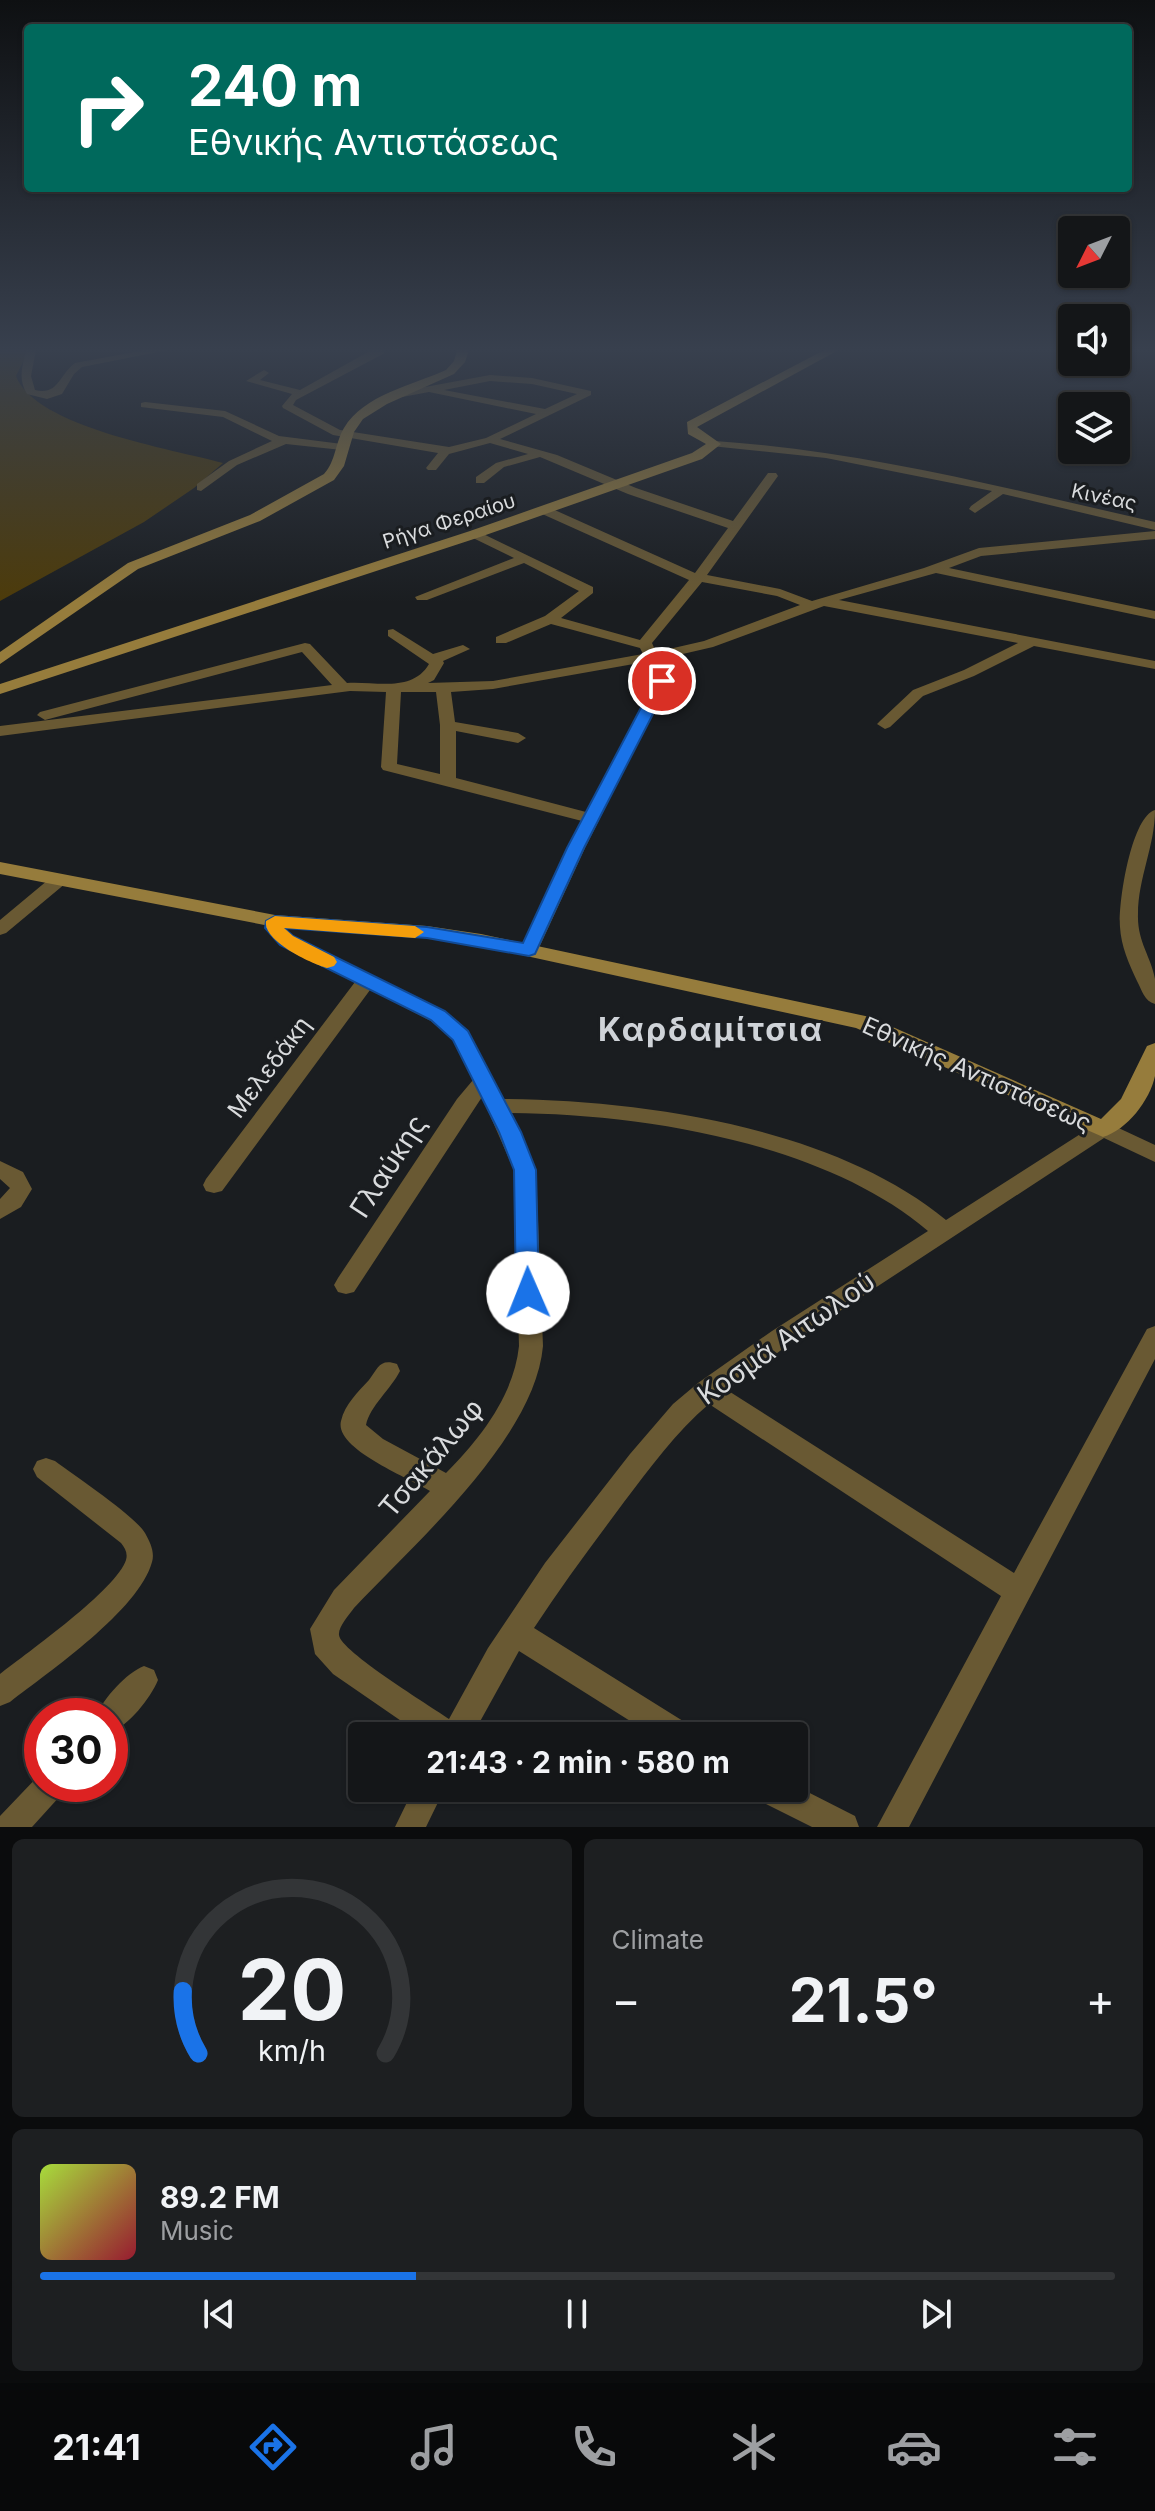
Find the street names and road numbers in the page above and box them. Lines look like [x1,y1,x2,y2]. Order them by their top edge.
street label: Κινέας [1069,478,1139,516]
street label: Ρήγα Φεραίου [380,488,518,554]
street label: Εθνικής Αντιστάσεως [858,1010,1096,1138]
street label: Μελεδάκη [221,1011,317,1123]
street label: Γλαύκης [342,1108,434,1224]
street label: Κοσμά Αιτωλού [691,1264,881,1412]
street label: Τσακάλωφ [372,1392,490,1524]

